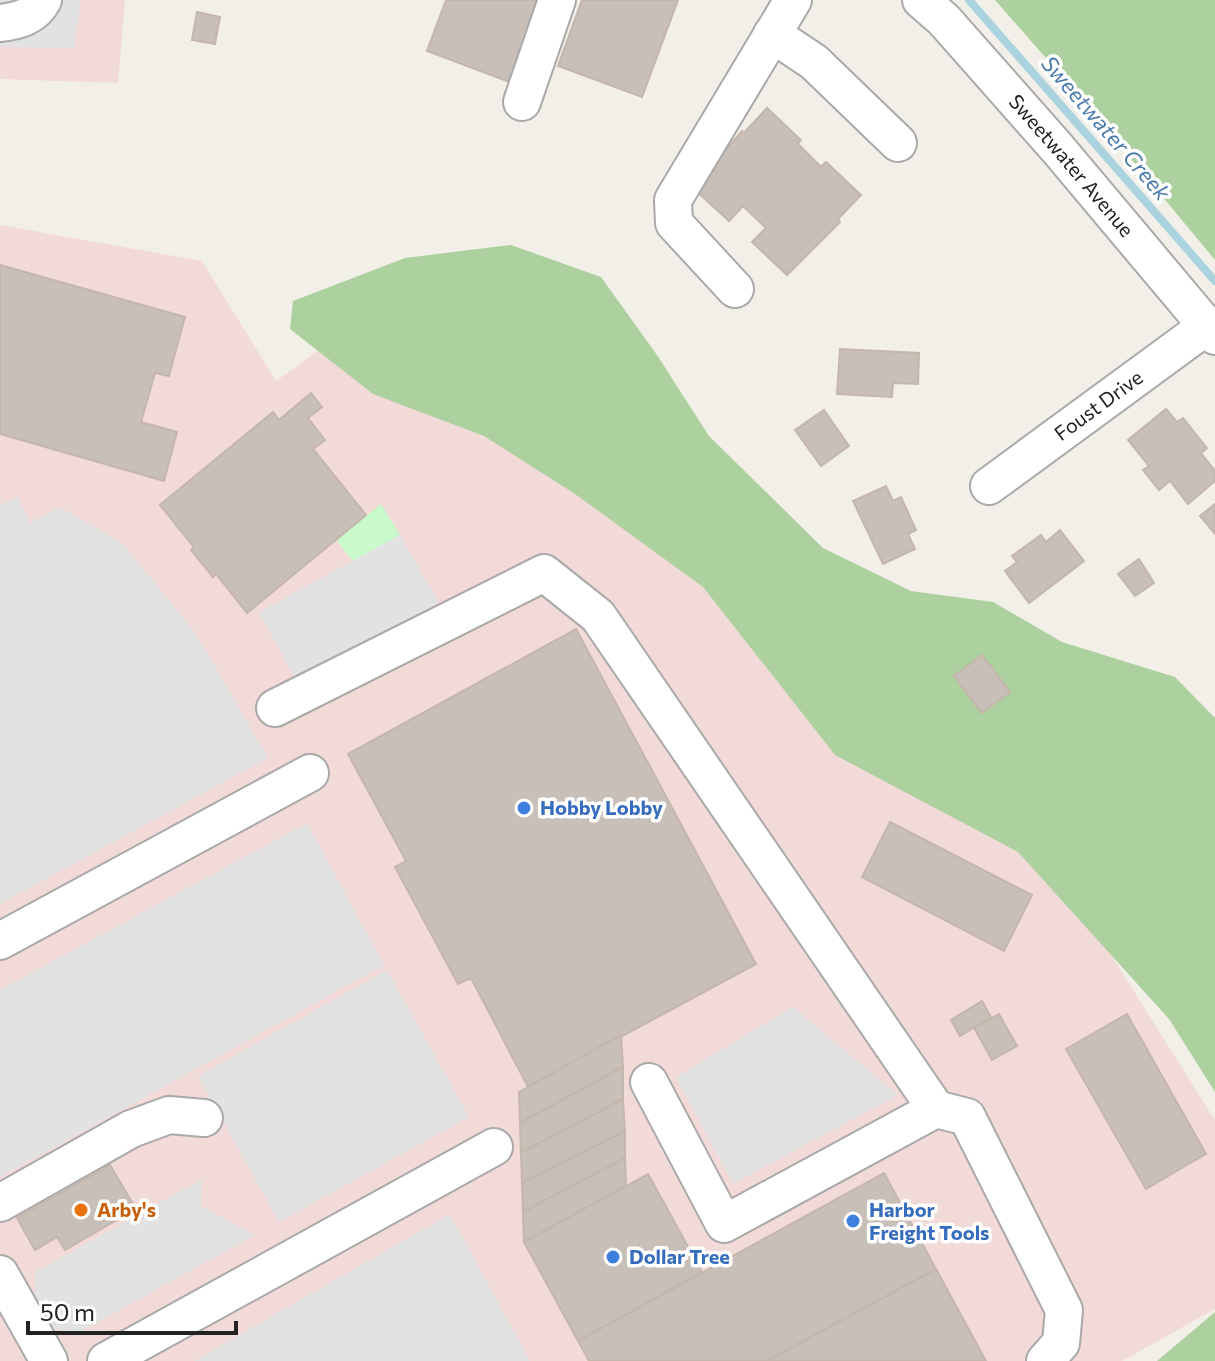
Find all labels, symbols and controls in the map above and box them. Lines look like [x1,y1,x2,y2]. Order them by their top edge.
water label: Sweetwater Creek [1036,50,1177,206]
street label: Sweetwater Avenue [1004,89,1139,241]
street label: Foust Drive [1049,364,1147,445]
place label: Hobby Lobby [540,795,663,819]
marker: Hobby Lobby [515,799,533,817]
place label: Arby's [97,1197,156,1221]
place label: Harbor Freight Tools [869,1197,989,1244]
marker: Arby's [72,1201,90,1219]
marker: Harbor Freight Tools [844,1212,862,1230]
place label: Dollar Tree [629,1244,730,1268]
marker: Dollar Tree [604,1248,622,1266]
scale bar [28,1285,236,1335]
text: 50 m [40,1297,95,1326]

